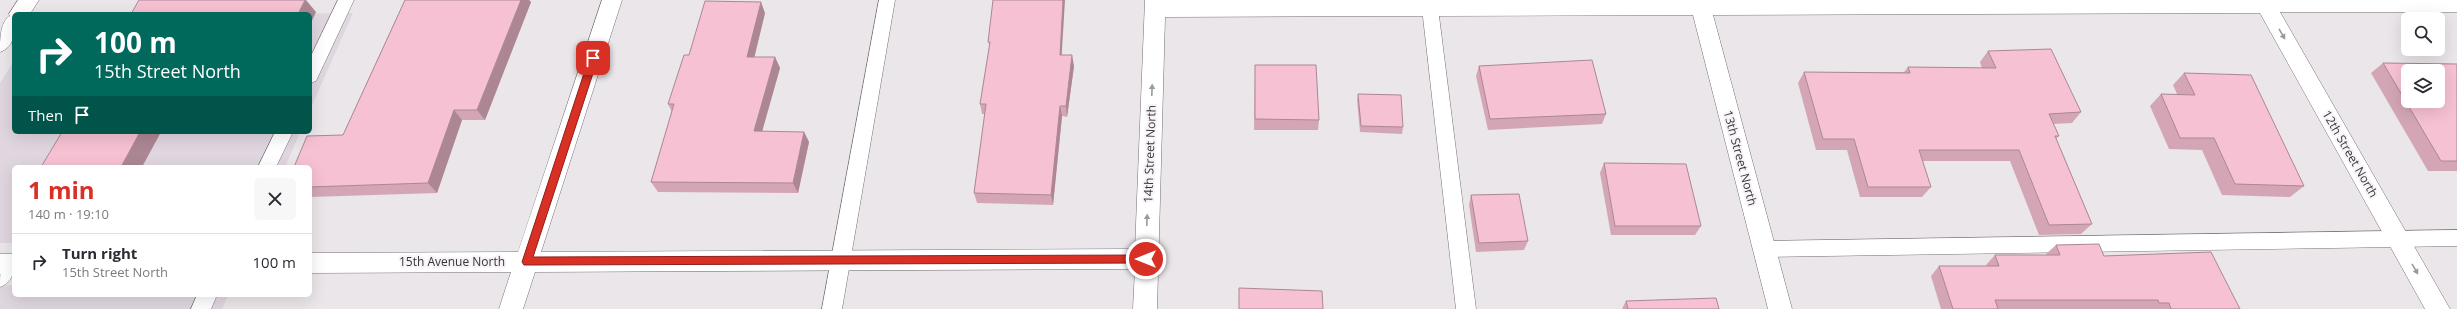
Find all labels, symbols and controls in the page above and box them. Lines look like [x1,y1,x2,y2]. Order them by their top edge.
map controls [2401,12,2445,108]
button: search [2401,12,2445,56]
text: 100 m [94,23,177,61]
icon: right [28,28,80,80]
one-way arrow [2278,28,2285,40]
pin [576,41,610,75]
icon: arrive [582,47,604,69]
text: 15th Street North [94,59,241,83]
button: layers [2401,64,2445,108]
one-way arrow [1148,84,1155,96]
icon: arrive [71,104,93,126]
text: Then [28,105,63,125]
street label: 14th Street North [1139,105,1160,203]
street label: 12th Street North [2319,107,2382,200]
street label: 13th Street North [1720,108,1761,207]
text: 1 min [28,173,95,206]
button: close [254,178,296,220]
text: 140 m · 19:10 [28,205,109,223]
one-way arrow [1144,214,1151,226]
position arrow [1125,238,1167,280]
text: Turn right [62,243,137,263]
icon: right [28,251,50,273]
text: 100 m [252,252,296,272]
street label: 15th Avenue North [399,253,505,270]
text: 15th Street North [62,263,168,281]
one-way arrow [2411,263,2418,275]

